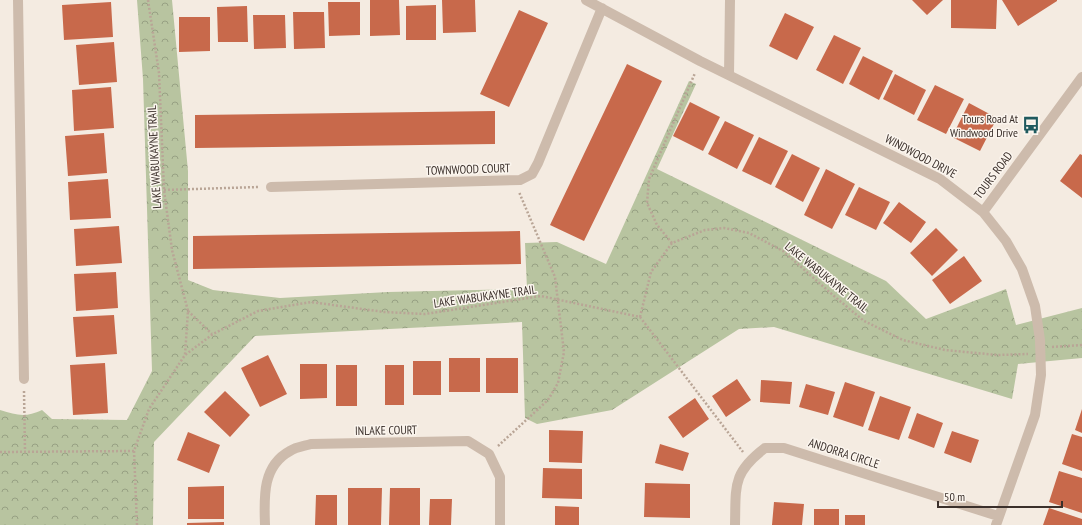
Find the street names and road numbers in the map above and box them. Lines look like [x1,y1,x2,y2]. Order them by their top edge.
street label: LAKE WABUKAYNE TRAIL [144,105,164,209]
street label: WINDWOOD DRIVE [883,131,959,181]
street label: TOURS ROAD [970,149,1016,201]
street label: TOWNWOOD COURT [426,160,511,178]
street label: LAKE WABUKAYNE TRAIL [782,239,872,315]
street label: LAKE WABUKAYNE TRAIL [433,281,537,311]
street label: INLAKE COURT [355,422,418,438]
street label: ANDORRA CIRCLE [807,435,881,471]

